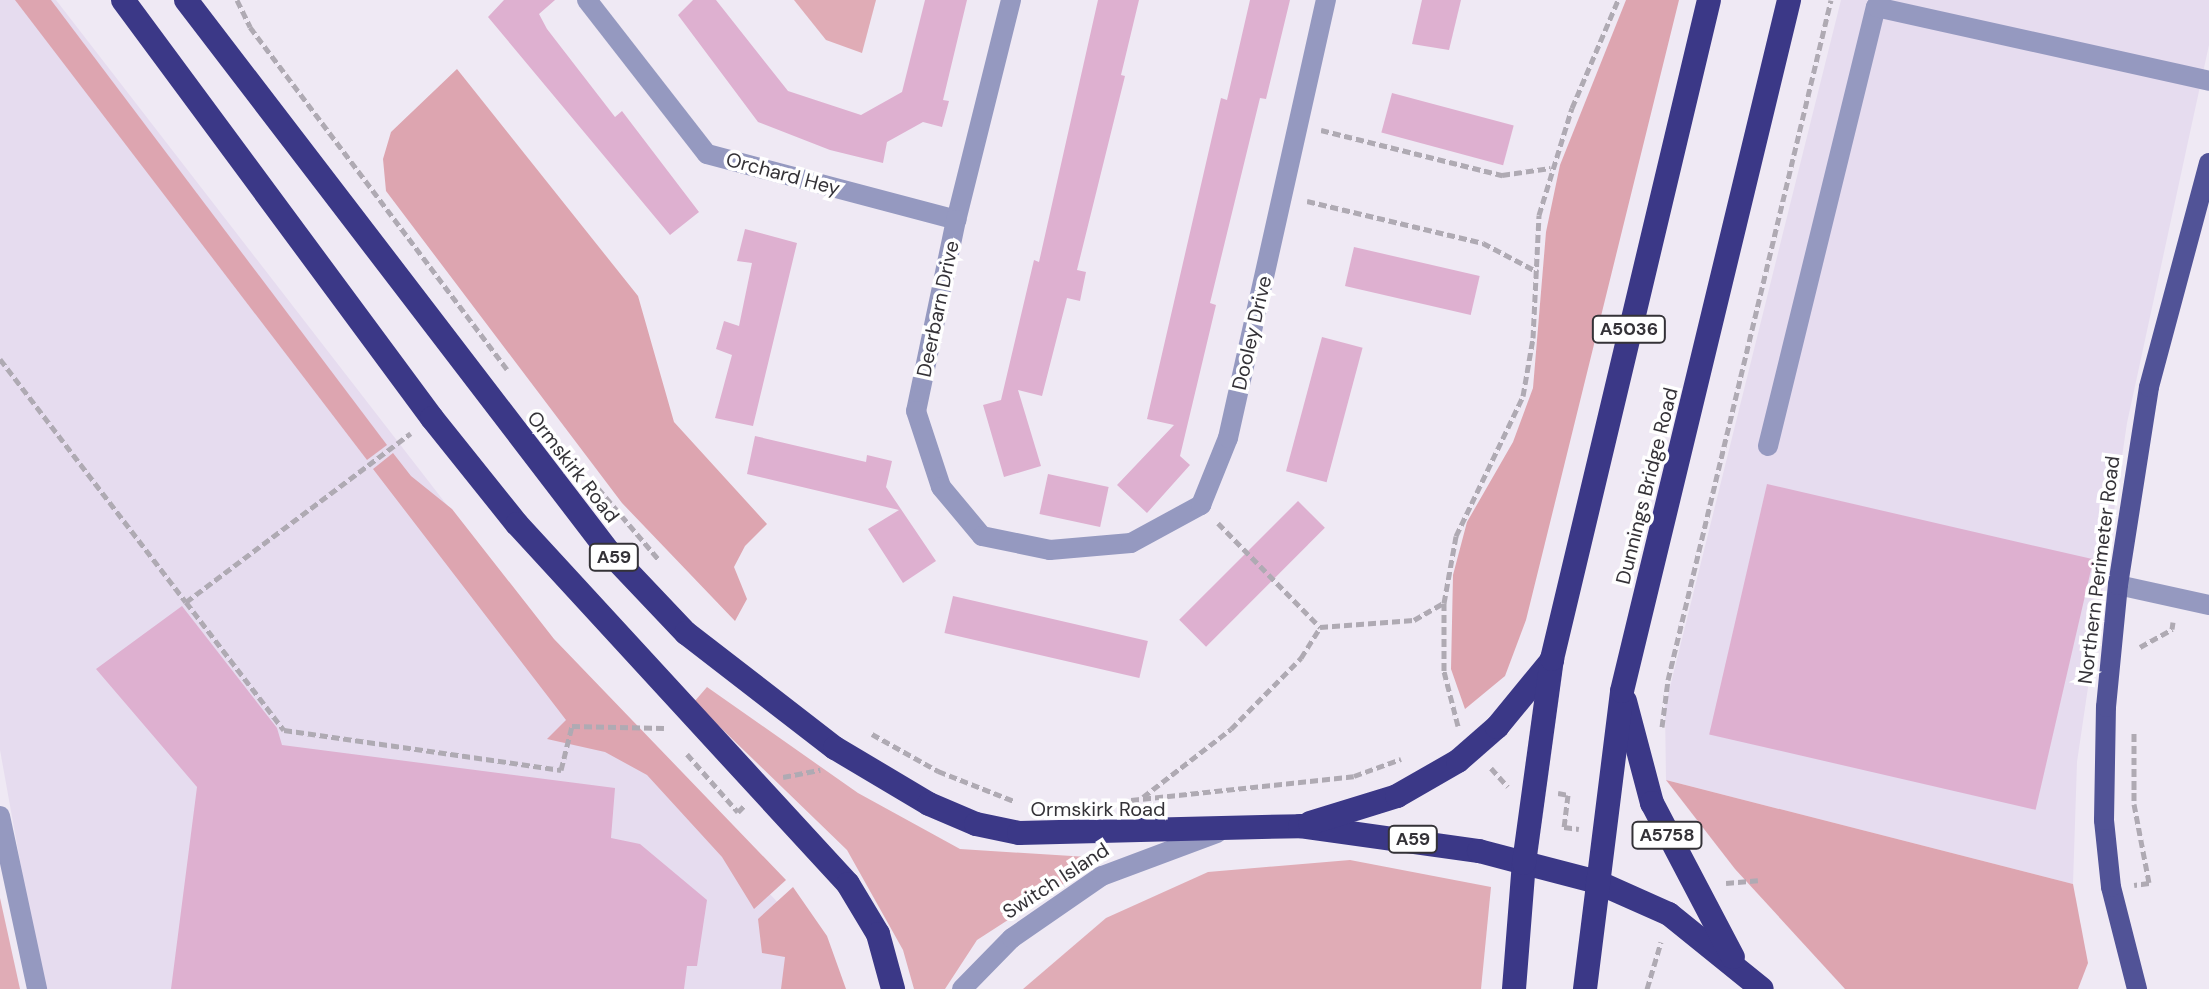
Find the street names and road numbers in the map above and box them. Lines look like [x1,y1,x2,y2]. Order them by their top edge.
street label: Orchard Hey [723,147,843,201]
street label: Deerbarn Drive [912,239,964,379]
street label: Dooley Drive [1227,273,1277,393]
road number: A5036 [1591,315,1667,343]
street label: Dunnings Bridge Road [1611,385,1683,587]
street label: Ormskirk Road [522,406,624,528]
street label: Northern Perimeter Road [2073,455,2125,685]
road number: A59 [588,543,640,571]
street label: Ormskirk Road [1031,797,1165,821]
road number: A5758 [1631,821,1703,849]
road number: A59 [1387,825,1439,853]
street label: Switch Island [998,838,1114,924]

